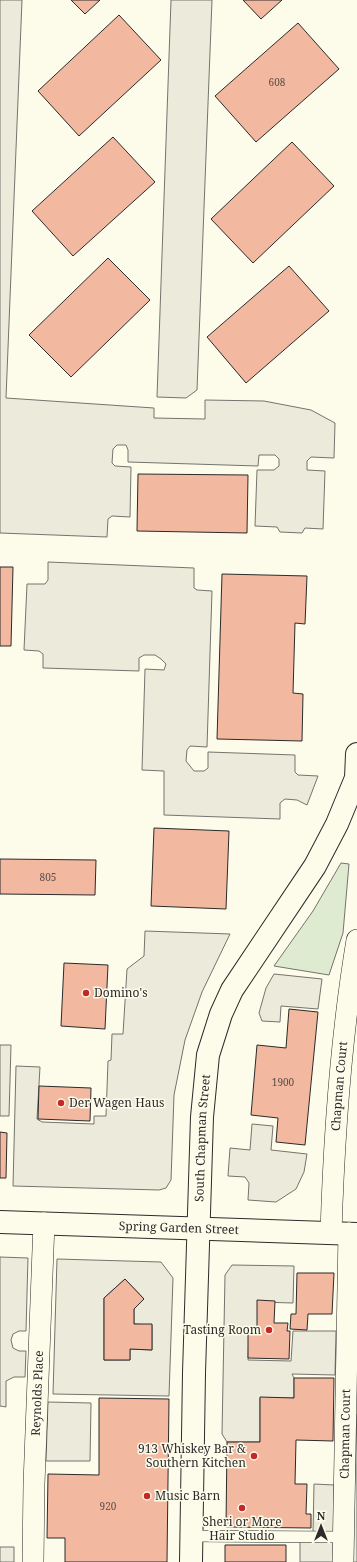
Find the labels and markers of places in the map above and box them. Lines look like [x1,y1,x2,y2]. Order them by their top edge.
place label: Domino's [94,984,148,1001]
marker: Domino's [81,988,91,998]
place label: Der Wagen Haus [69,1094,164,1111]
marker: Der Wagen Haus [56,1098,66,1108]
place label: Tasting Room [183,1321,261,1338]
marker: Tasting Room [264,1325,274,1335]
place label: 913 Whiskey Bar & Southern Kitchen [138,1440,246,1471]
marker: 913 Whiskey Bar & Southern Kitchen [249,1451,259,1461]
place label: Music Barn [155,1487,220,1504]
marker: Music Barn [142,1491,152,1501]
marker: Sheri or More Hair Studio [237,1503,247,1513]
place label: Sheri or More Hair Studio [202,1513,282,1544]

